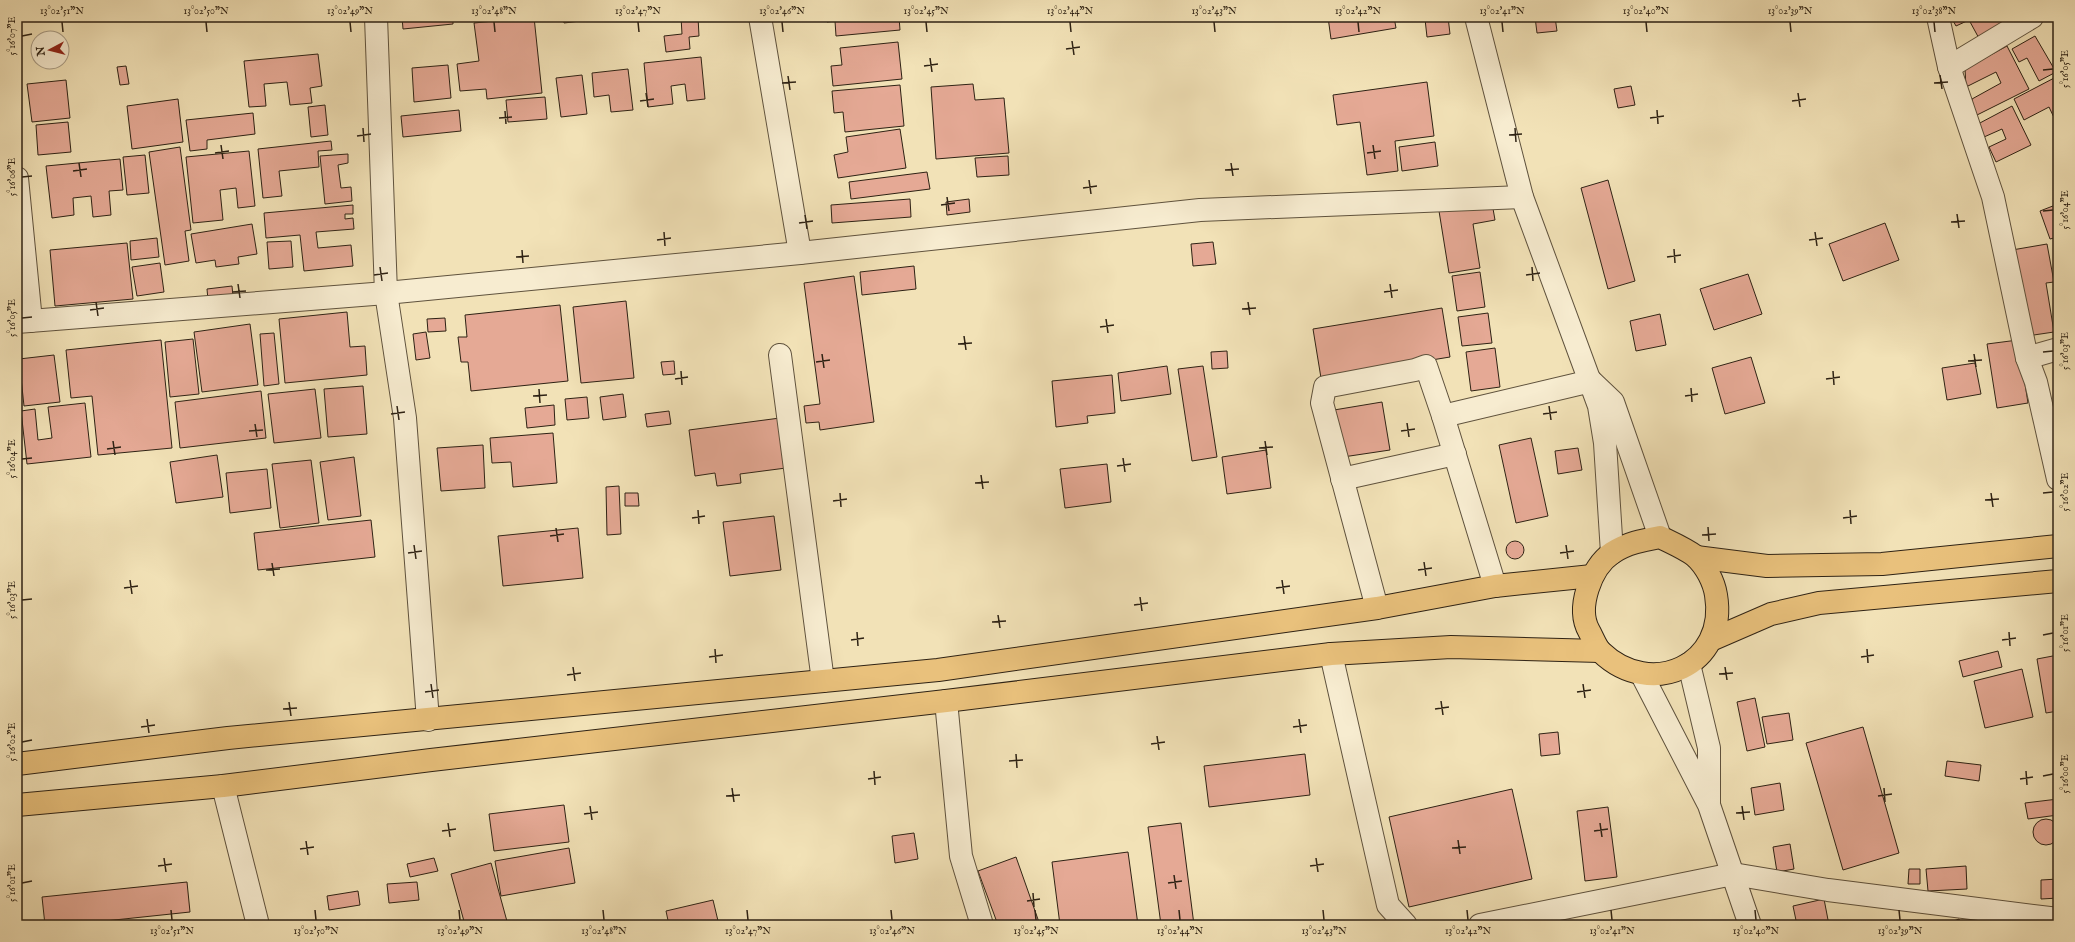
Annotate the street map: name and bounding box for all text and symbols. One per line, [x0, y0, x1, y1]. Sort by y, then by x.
text: 13°02'51"N [40, 5, 84, 18]
text: 13°02'50"N [183, 5, 229, 18]
text: 13°02'49"N [327, 5, 373, 18]
text: 13°02'48"N [471, 5, 517, 18]
text: 13°02'47"N [615, 5, 661, 18]
text: 13°02'46"N [759, 5, 805, 18]
text: 13°02'45"N [903, 5, 949, 18]
text: 13°02'44"N [1047, 5, 1094, 18]
text: 13°02'43"N [1191, 5, 1237, 18]
text: 13°02'42"N [1335, 5, 1381, 18]
text: 13°02'41"N [1479, 5, 1525, 18]
text: 13°02'40"N [1623, 5, 1670, 18]
text: 13°02'39"N [1768, 5, 1813, 18]
text: 13°02'38"N [1912, 5, 1956, 18]
text: 5°16'07"E [6, 16, 19, 55]
north arrow [30, 30, 70, 70]
text: N [33, 45, 49, 58]
text: 5°16'05"E [2059, 50, 2072, 88]
text: 5°16'06"E [6, 158, 19, 196]
text: 5°16'04"E [2059, 190, 2072, 230]
text: 5°16'05"E [6, 299, 19, 337]
text: 5°16'03"E [2059, 332, 2072, 370]
text: 5°16'04"E [6, 439, 19, 479]
text: 5°16'02"E [2059, 472, 2072, 512]
text: 5°16'03"E [6, 581, 19, 619]
text: 5°16'01"E [2059, 614, 2072, 652]
text: 5°16'02"E [6, 722, 19, 762]
text: 5°16'00"E [2059, 754, 2072, 794]
text: 5°16'01"E [6, 864, 19, 902]
text: 13°02'51"N [150, 925, 194, 938]
text: 13°02'50"N [293, 925, 339, 938]
text: 13°02'49"N [437, 925, 483, 938]
text: 13°02'48"N [581, 925, 627, 938]
text: 13°02'47"N [725, 925, 771, 938]
text: 13°02'46"N [869, 925, 915, 938]
text: 13°02'45"N [1013, 925, 1059, 938]
text: 13°02'44"N [1157, 925, 1204, 938]
text: 13°02'43"N [1301, 925, 1347, 938]
text: 13°02'42"N [1445, 925, 1491, 938]
text: 13°02'41"N [1589, 925, 1635, 938]
text: 13°02'40"N [1733, 925, 1780, 938]
text: 13°02'39"N [1878, 925, 1923, 938]

